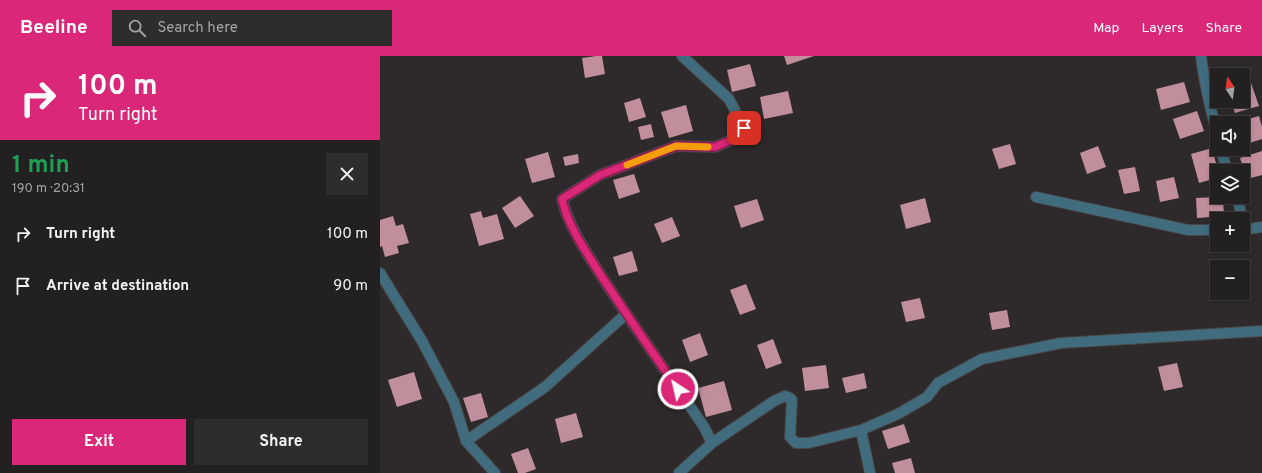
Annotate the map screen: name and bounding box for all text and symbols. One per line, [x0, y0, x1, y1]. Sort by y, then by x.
search box [112, 10, 392, 46]
text: Beeline [20, 16, 88, 40]
icon: search [126, 17, 148, 39]
text: Search here [158, 19, 238, 38]
text: Map [1093, 20, 1119, 37]
text: Layers [1141, 20, 1183, 37]
text: Share [1205, 20, 1242, 37]
north arrow [1210, 68, 1250, 108]
map controls [1210, 68, 1250, 300]
text: 100 m [78, 69, 158, 105]
icon: right [12, 72, 64, 124]
text: Turn right [78, 104, 158, 127]
pin [727, 111, 761, 145]
button: sound [1210, 116, 1250, 156]
icon: arrive [733, 117, 755, 139]
text: 1 min [12, 151, 70, 181]
button: close [326, 153, 368, 195]
button: layers [1210, 164, 1250, 204]
text: 190 m · 20:31 [12, 181, 85, 197]
button: + [1210, 212, 1250, 252]
icon: right [12, 223, 34, 245]
text: Turn right [46, 225, 115, 244]
text: 100 m [327, 225, 368, 244]
button: − [1210, 260, 1250, 300]
icon: arrive [12, 275, 34, 297]
text: Arrive at destination [46, 277, 189, 296]
text: 90 m [333, 277, 368, 296]
position arrow [657, 368, 699, 410]
button: Exit [12, 419, 186, 465]
button: Share [194, 419, 368, 465]

